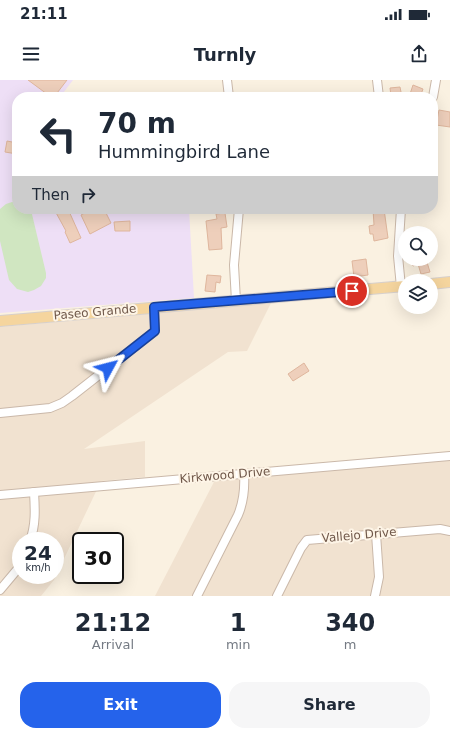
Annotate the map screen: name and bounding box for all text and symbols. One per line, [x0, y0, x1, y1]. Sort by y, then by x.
text: 21:11 [20, 5, 68, 23]
icon: menu [20, 43, 42, 65]
icon: share [408, 43, 430, 65]
text: Turnly [194, 44, 256, 65]
text: 70 m [98, 107, 176, 140]
icon: left [32, 108, 84, 160]
text: Hummingbird Lane [98, 141, 270, 162]
icon: right [77, 184, 99, 206]
text: Then [32, 186, 69, 204]
map controls [398, 226, 438, 314]
button: search [398, 226, 438, 266]
pin [335, 274, 369, 308]
button: layers [398, 274, 438, 314]
icon: arrive [341, 280, 363, 302]
street label: Paseo Grande [53, 301, 137, 323]
position arrow [87, 347, 129, 389]
street label: Kirkwood Drive [179, 464, 271, 486]
street label: Vallejo Drive [321, 525, 397, 545]
speed limit sign: 30 [72, 532, 124, 584]
text: 24 [24, 541, 52, 565]
text: km/h [25, 562, 51, 573]
text: 21:12 [75, 609, 151, 637]
text: 1 [230, 609, 246, 637]
text: 340 [325, 609, 375, 637]
text: Arrival [92, 637, 134, 652]
text: min [226, 637, 250, 652]
text: m [344, 637, 357, 652]
button: Exit [20, 682, 221, 728]
button: Share [229, 682, 430, 728]

